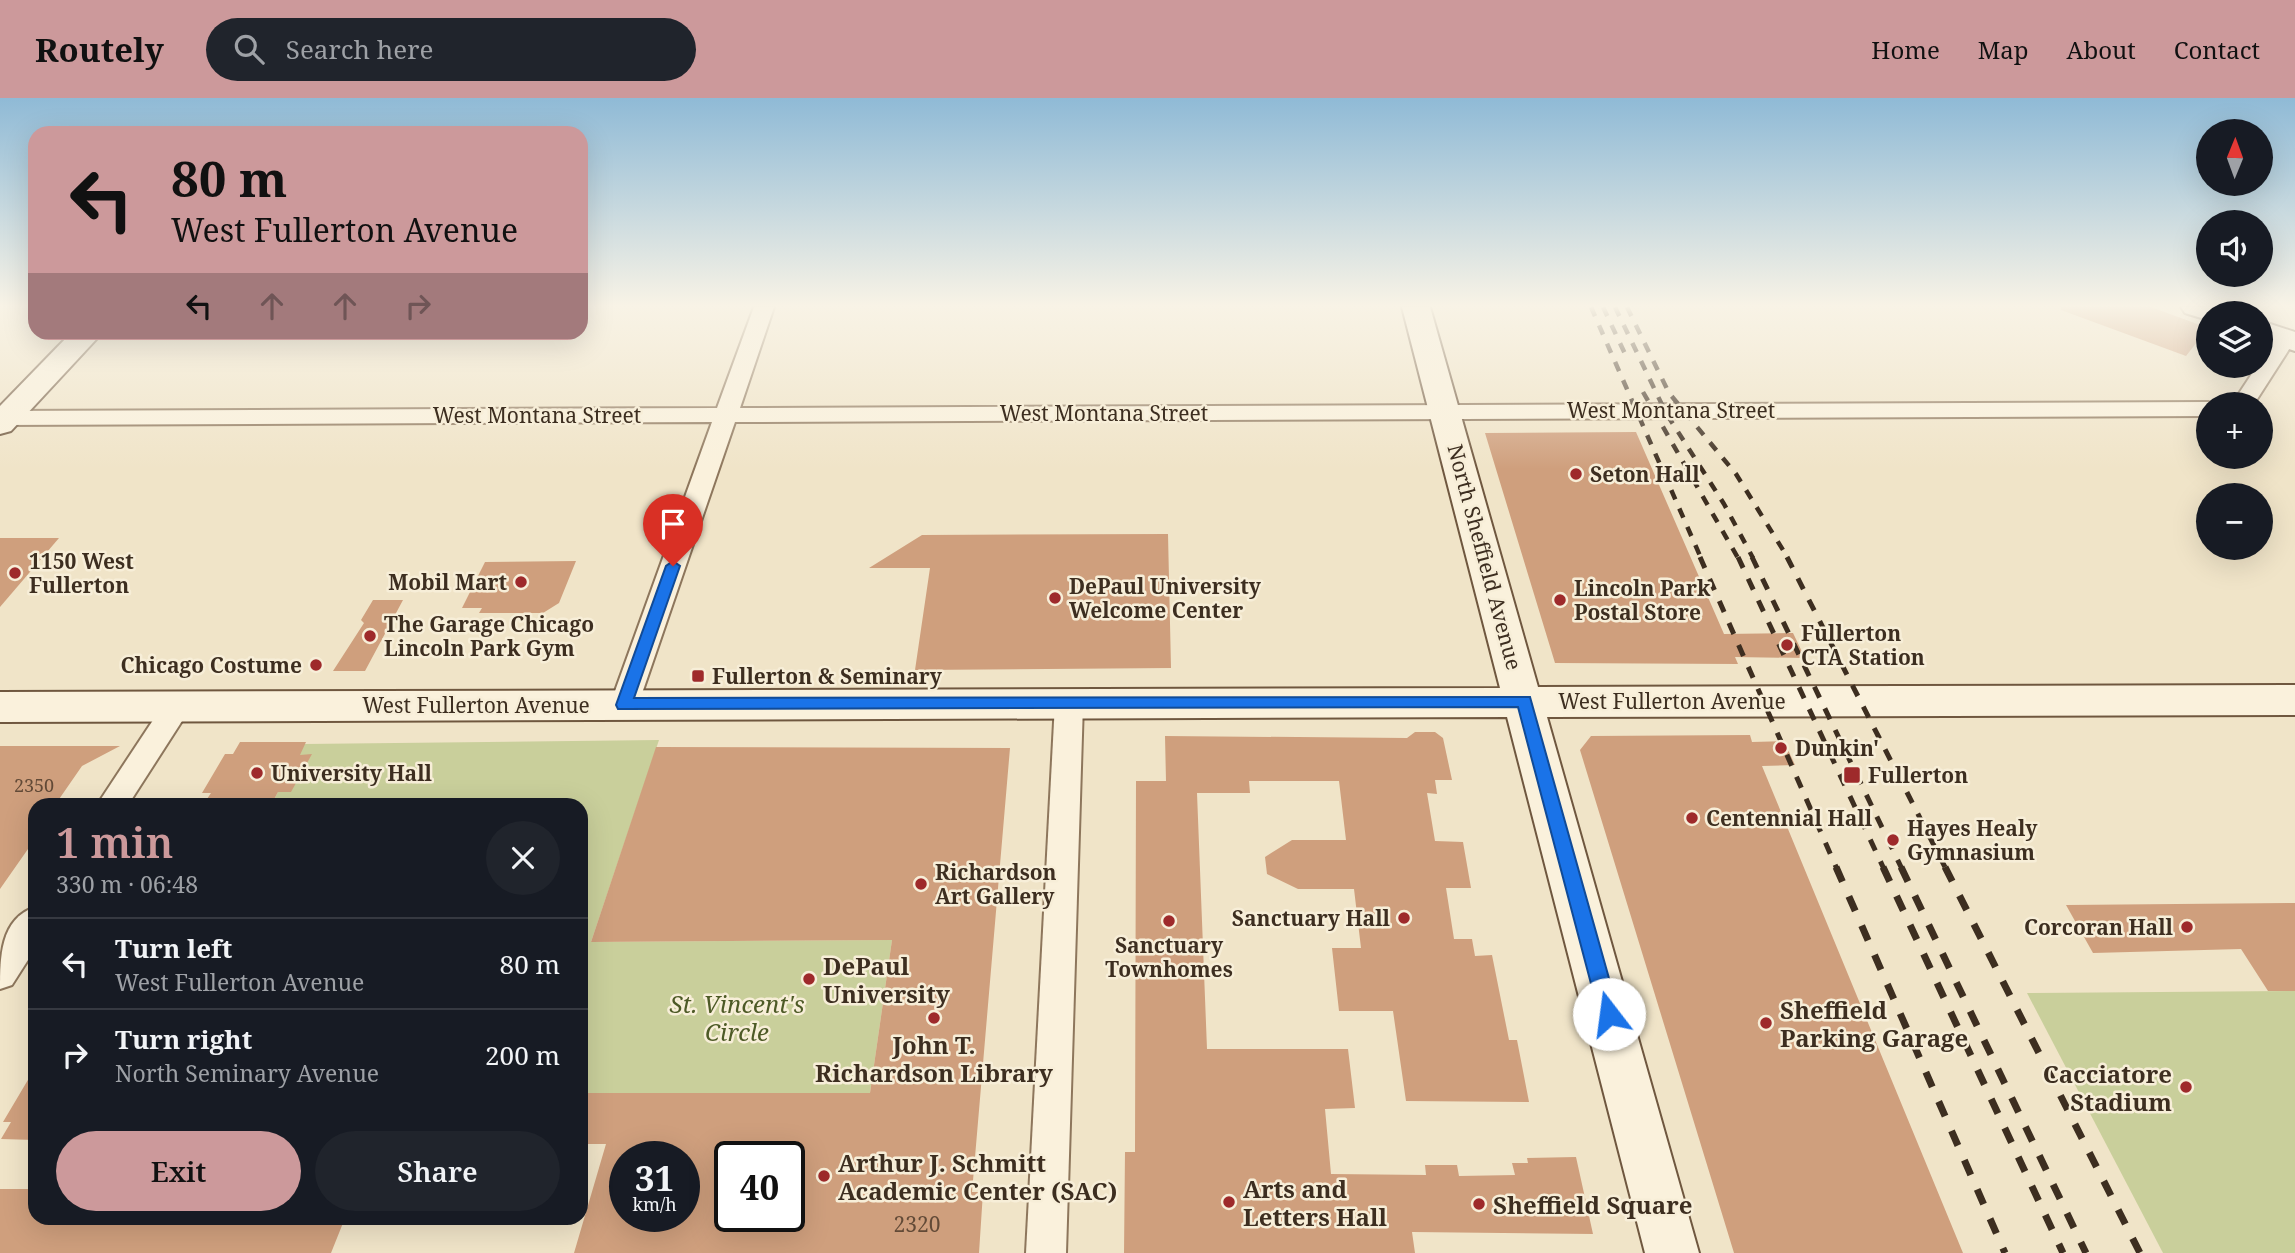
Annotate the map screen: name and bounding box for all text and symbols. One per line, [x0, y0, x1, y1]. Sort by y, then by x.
search box [206, 18, 696, 81]
text: Routely [35, 27, 164, 72]
icon: search [230, 30, 268, 68]
text: Search here [286, 31, 433, 67]
text: Home [1871, 33, 1940, 66]
text: Map [1978, 33, 2029, 66]
text: About [2067, 33, 2136, 66]
text: Contact [2174, 33, 2260, 66]
north arrow [2196, 119, 2273, 196]
map controls [2196, 119, 2273, 560]
text: 80 m [171, 145, 287, 211]
icon: left [56, 154, 147, 245]
text: West Fullerton Avenue [171, 208, 518, 251]
button: sound [2196, 210, 2273, 287]
icon: left [180, 287, 218, 325]
icon: ahead [253, 287, 291, 325]
icon: ahead [326, 287, 364, 325]
icon: right [399, 287, 437, 325]
button: layers [2196, 301, 2273, 378]
button: + [2196, 392, 2273, 469]
street label: West Montana Street [1567, 396, 1775, 424]
street label: West Montana Street [1000, 399, 1208, 427]
street label: West Montana Street [433, 401, 641, 429]
street label: North Sheffield Avenue [1441, 441, 1529, 673]
place label: Seton Hall [1590, 460, 1700, 488]
marker: Seton Hall [1568, 466, 1584, 482]
button: − [2196, 483, 2273, 560]
pin [643, 494, 703, 566]
icon: arrive [654, 505, 692, 543]
place label: 1150 West Fullerton [29, 547, 134, 599]
marker: 1150 West Fullerton [7, 565, 23, 581]
place label: Mobil Mart [388, 568, 507, 596]
place label: DePaul University Welcome Center [1069, 572, 1262, 624]
marker: Mobil Mart [513, 574, 529, 590]
place label: Lincoln Park Postal Store [1574, 574, 1711, 626]
marker: DePaul University Welcome Center [1047, 590, 1063, 606]
marker: Lincoln Park Postal Store [1552, 592, 1568, 608]
place label: The Garage Chicago Lincoln Park Gym [384, 610, 594, 662]
place label: Fullerton CTA Station [1801, 619, 1925, 671]
marker: The Garage Chicago Lincoln Park Gym [362, 628, 378, 644]
marker: Fullerton CTA Station [1779, 637, 1795, 653]
place label: Chicago Costume [120, 651, 302, 679]
marker: Chicago Costume [308, 657, 324, 673]
place label: Fullerton & Seminary [712, 662, 943, 690]
marker: Fullerton & Seminary [690, 668, 706, 684]
street label: West Fullerton Avenue [1558, 687, 1786, 715]
street label: West Fullerton Avenue [362, 691, 590, 719]
place label: Dunkin' [1795, 734, 1879, 762]
marker: Dunkin' [1773, 740, 1789, 756]
place label: University Hall [271, 759, 433, 787]
place label: Fullerton [1868, 761, 1968, 789]
marker: University Hall [249, 765, 265, 781]
marker: Fullerton [1842, 765, 1862, 785]
house number: 2350 [14, 773, 54, 797]
place label: Centennial Hall [1706, 804, 1873, 832]
marker: Centennial Hall [1684, 810, 1700, 826]
text: 1 min [56, 813, 173, 870]
place label: Hayes Healy Gymnasium [1907, 814, 2038, 866]
button: close [486, 821, 560, 895]
marker: Hayes Healy Gymnasium [1885, 832, 1901, 848]
place label: Richardson Art Gallery [935, 858, 1057, 910]
text: 330 m · 06:48 [56, 868, 198, 900]
marker: Richardson Art Gallery [913, 876, 929, 892]
place label: Sanctuary Hall [1232, 904, 1391, 932]
marker: Sanctuary Hall [1396, 910, 1412, 926]
marker: Sanctuary Townhomes [1161, 913, 1177, 929]
place label: Corcoran Hall [2024, 913, 2174, 941]
marker: Corcoran Hall [2179, 919, 2195, 935]
text: Turn left [115, 930, 232, 966]
place label: Sanctuary Townhomes [1105, 931, 1233, 983]
icon: left [56, 945, 94, 983]
text: 80 m [500, 946, 560, 982]
place label: DePaul University [823, 949, 950, 1010]
text: West Fullerton Avenue [115, 966, 364, 998]
marker: DePaul University [801, 971, 817, 987]
position arrow [1572, 977, 1646, 1051]
park label: St. Vincent's Circle [669, 987, 805, 1048]
place label: Sheffield Parking Garage [1780, 993, 1968, 1054]
marker: John T. Richardson Library [926, 1010, 942, 1026]
marker: Sheffield Parking Garage [1758, 1015, 1774, 1031]
text: Turn right [115, 1021, 252, 1057]
place label: John T. Richardson Library [815, 1028, 1053, 1089]
icon: right [56, 1036, 94, 1074]
text: 200 m [485, 1037, 560, 1073]
text: North Seminary Avenue [115, 1057, 379, 1089]
place label: Cacciatore Stadium [2043, 1057, 2172, 1118]
marker: Cacciatore Stadium [2178, 1079, 2194, 1095]
button: Exit [56, 1131, 301, 1211]
button: Share [315, 1131, 560, 1211]
speed limit sign: 40 [714, 1141, 805, 1232]
place label: Arthur J. Schmitt Academic Center (SAC) [838, 1146, 1117, 1207]
text: 31 [635, 1154, 674, 1201]
marker: Arthur J. Schmitt Academic Center (SAC) [816, 1168, 832, 1184]
place label: Arts and Letters Hall [1243, 1172, 1387, 1233]
place label: Sheffield Square [1493, 1188, 1693, 1221]
text: km/h [632, 1192, 677, 1216]
marker: Arts and Letters Hall [1221, 1194, 1237, 1210]
marker: Sheffield Square [1471, 1196, 1487, 1212]
house number: 2320 [894, 1210, 940, 1238]

